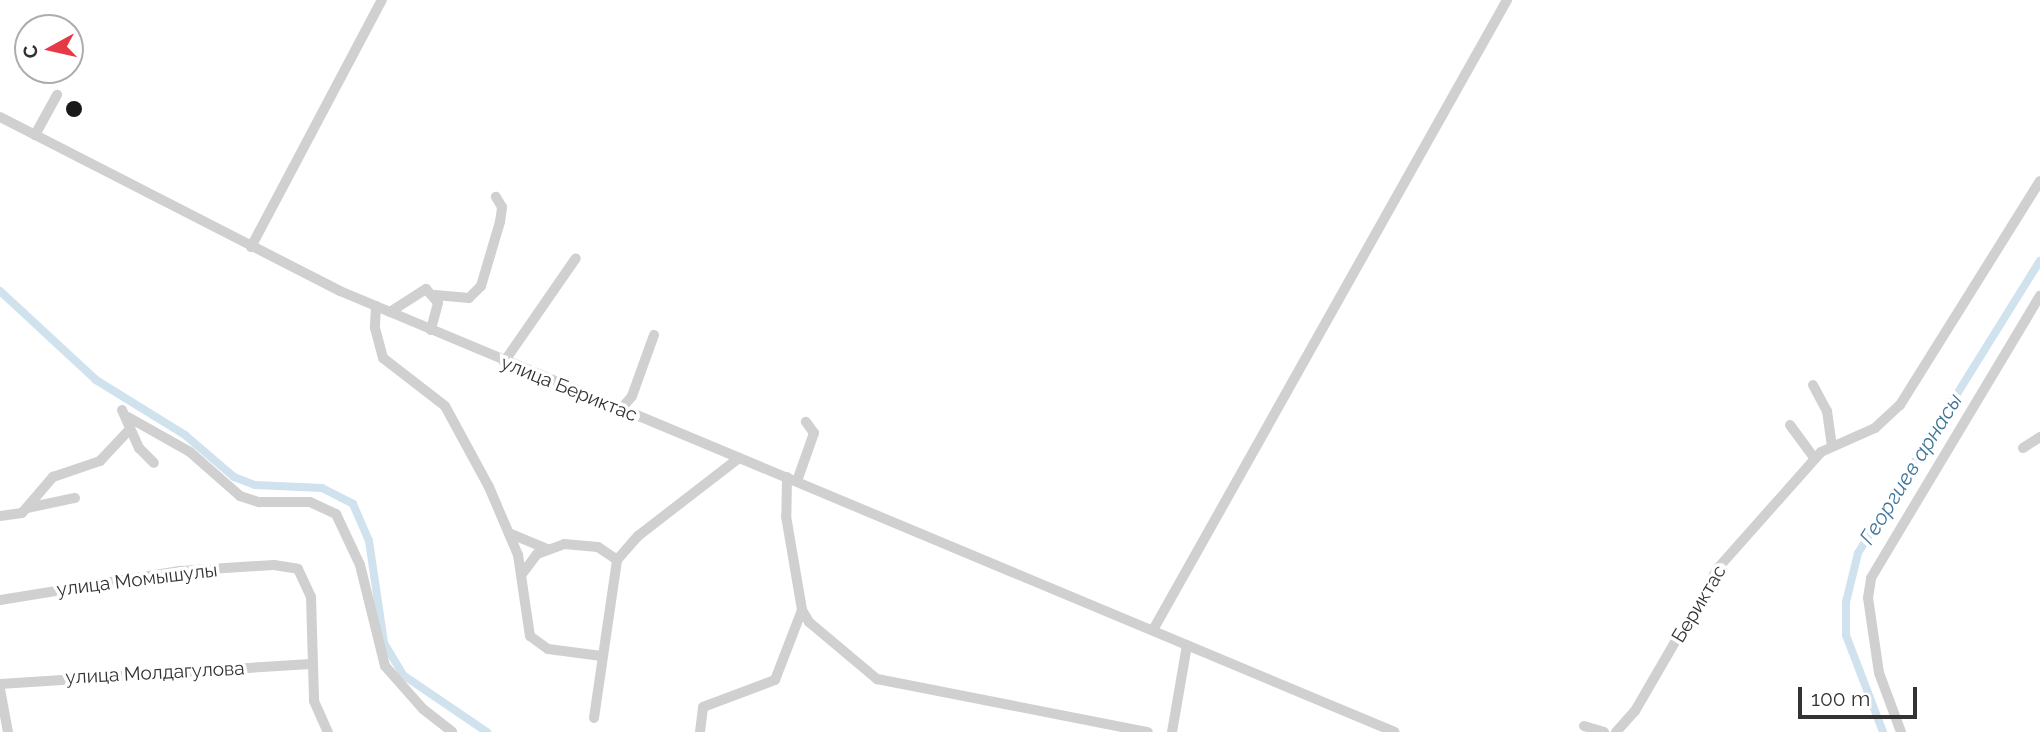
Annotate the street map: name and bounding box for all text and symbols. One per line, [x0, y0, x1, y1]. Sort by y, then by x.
north arrow [14, 14, 84, 84]
text: С [18, 44, 42, 60]
street label: улица Бериктас [498, 351, 640, 427]
water label: Георгиев арнасы [1855, 389, 1967, 549]
street label: улица Момышулы [55, 559, 219, 601]
street label: Бериктас [1667, 561, 1731, 647]
street label: улица Молдагулова [65, 657, 245, 689]
scale bar [1802, 672, 1921, 716]
text: 100 m [1811, 686, 1870, 711]

